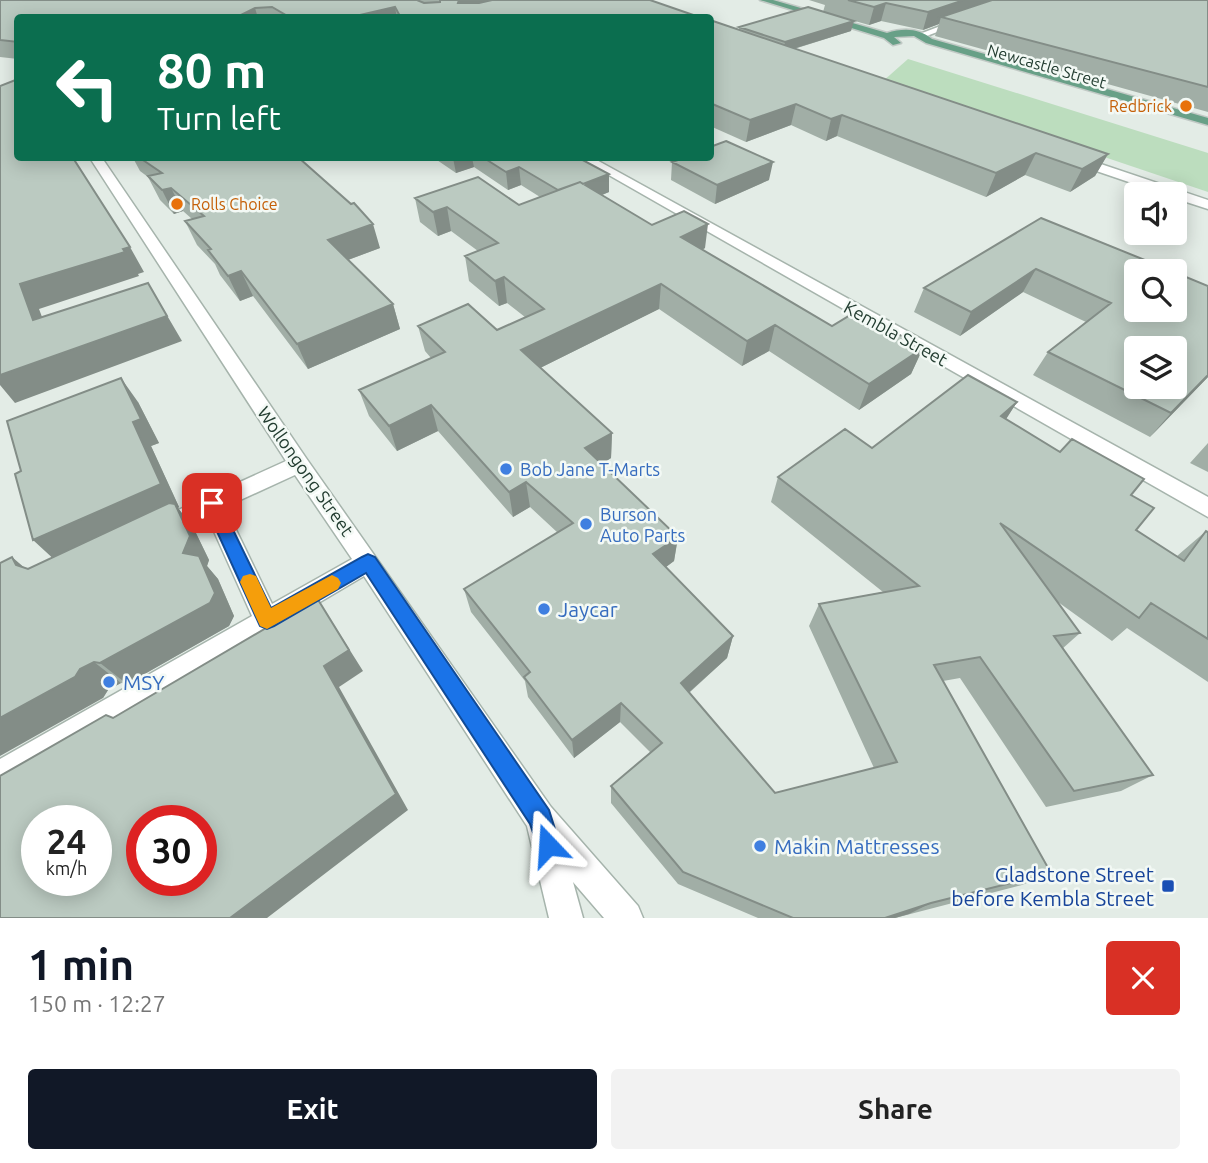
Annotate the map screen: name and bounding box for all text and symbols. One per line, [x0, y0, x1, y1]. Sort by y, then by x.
street label: Newcastle Street [985, 40, 1109, 92]
icon: left [42, 42, 133, 133]
text: 80 m [157, 42, 266, 97]
place label: Redbrick [1109, 97, 1172, 115]
marker: Redbrick [1178, 98, 1194, 114]
text: Turn left [157, 100, 281, 136]
map controls [1124, 182, 1187, 399]
button: sound [1124, 182, 1187, 245]
place label: Rolls Choice [191, 195, 278, 213]
marker: Rolls Choice [169, 196, 185, 212]
button: search [1124, 259, 1187, 322]
street label: Kembla Street [841, 296, 951, 370]
button: layers [1124, 336, 1187, 399]
street label: Wollongong Street [254, 403, 358, 539]
place label: Bob Jane T-Marts [520, 459, 660, 479]
marker: Bob Jane T-Marts [498, 461, 514, 477]
pin [182, 473, 242, 533]
icon: arrive [193, 484, 231, 522]
place label: Burson Auto Parts [600, 504, 685, 545]
marker: Burson Auto Parts [578, 516, 594, 532]
place label: Jaycar [558, 597, 618, 621]
marker: Jaycar [536, 601, 552, 617]
place label: MSY [123, 670, 164, 694]
marker: MSY [101, 674, 117, 690]
speed limit sign: 30 [126, 805, 217, 896]
position arrow [511, 808, 585, 882]
text: 24 [47, 821, 86, 861]
place label: Makin Mattresses [774, 834, 940, 858]
marker: Makin Mattresses [752, 838, 768, 854]
text: km/h [46, 858, 87, 878]
place label: Gladstone Street before Kembla Street [951, 862, 1154, 910]
marker: Gladstone Street before Kembla Street [1160, 878, 1176, 894]
text: 1 min [28, 941, 134, 988]
button: close [1106, 941, 1180, 1015]
text: 150 m · 12:27 [28, 991, 166, 1016]
button: Exit [28, 1069, 597, 1149]
button: Share [611, 1069, 1180, 1149]

